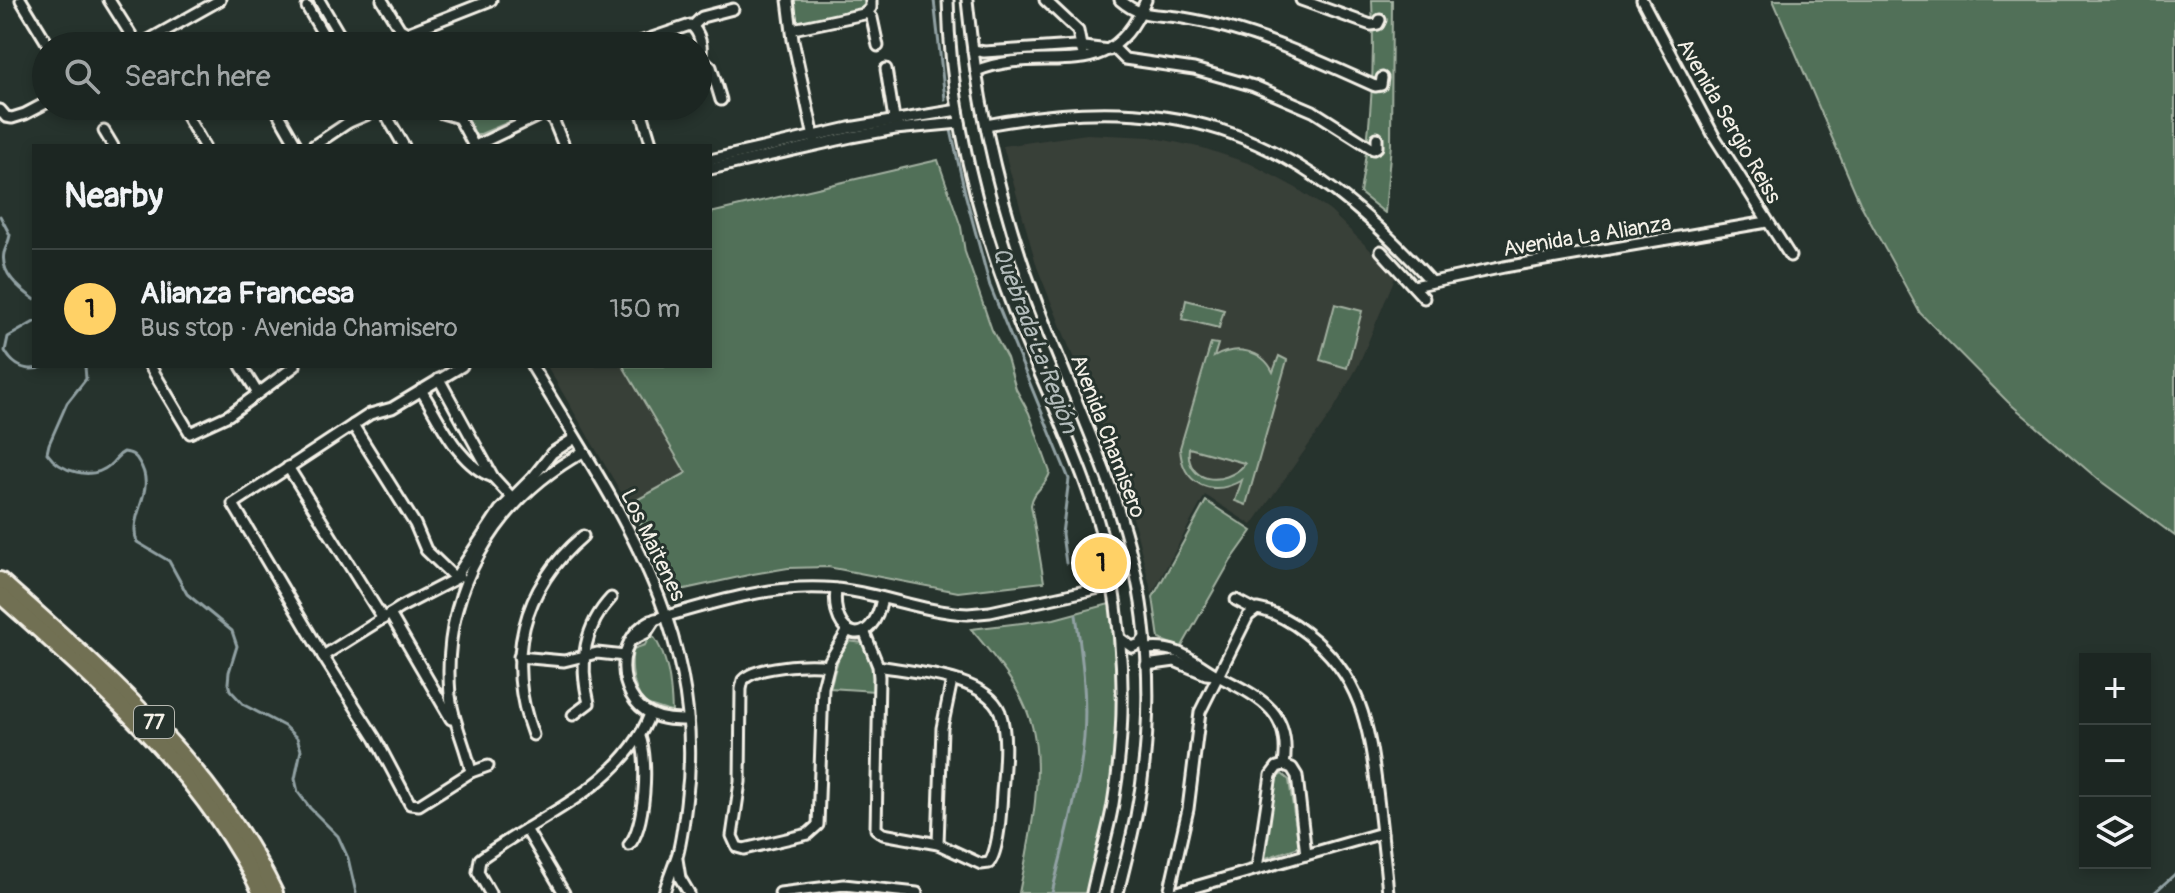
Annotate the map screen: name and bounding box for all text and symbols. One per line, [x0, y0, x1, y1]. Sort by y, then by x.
search box [32, 32, 712, 120]
street label: Avenida Sergio Reiss [1670, 34, 1788, 209]
icon: search [60, 54, 104, 98]
text: Search here [124, 58, 271, 95]
text: Nearby [64, 175, 163, 218]
street label: Avenida La Alianza [1501, 209, 1673, 263]
water label: Quebrada La Región [986, 243, 1084, 438]
text: Alianza Francesa [140, 275, 354, 312]
text: 1 [85, 293, 95, 325]
text: 150 m [609, 293, 680, 325]
text: Bus stop · Avenida Chamisero [140, 312, 458, 344]
street label: Avenida Chamisero [1064, 350, 1152, 522]
street label: Los Maitenes [614, 484, 692, 606]
your location [1266, 518, 1306, 558]
pin: 1 [1075, 533, 1127, 593]
map controls [2079, 653, 2151, 869]
button: + [2079, 653, 2151, 725]
road number: 77 [134, 706, 174, 738]
button: − [2079, 725, 2151, 797]
button: layers [2079, 797, 2151, 869]

